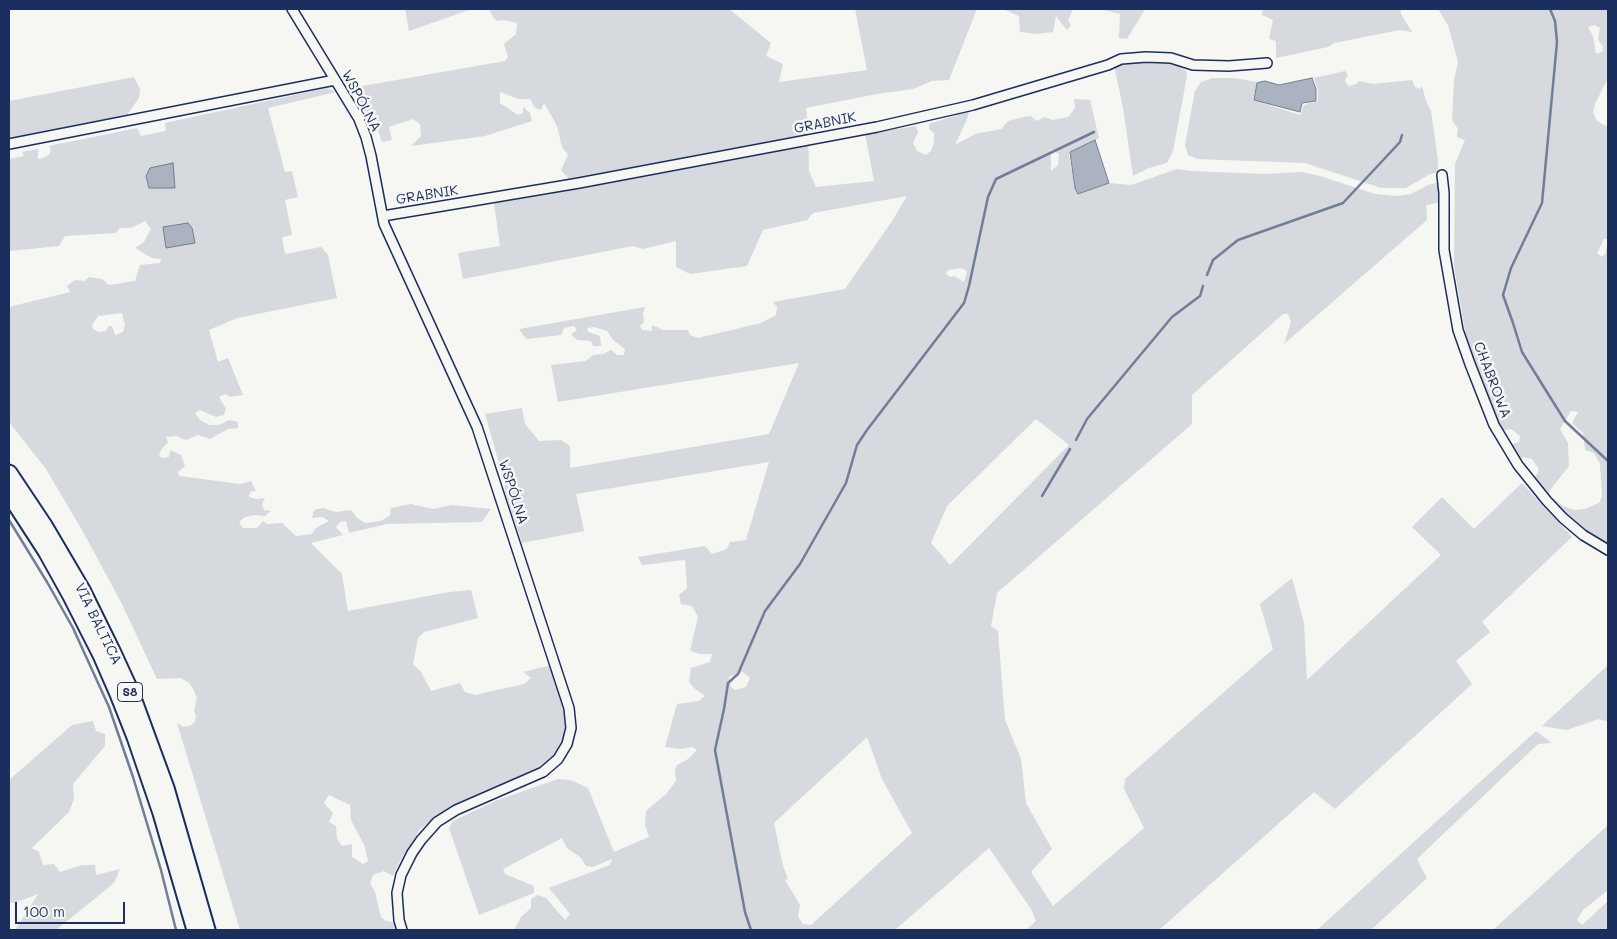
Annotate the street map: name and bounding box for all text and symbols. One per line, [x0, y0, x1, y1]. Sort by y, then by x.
street label: WSPÓLNA [338, 67, 384, 135]
street label: GRABNIK [793, 109, 857, 137]
street label: GRABNIK [395, 182, 459, 208]
street label: CHABROWA [1470, 339, 1514, 421]
street label: WSPÓLNA [495, 457, 531, 527]
street label: VIA BALTICA [71, 580, 125, 668]
road number: S8 [118, 682, 142, 702]
scale bar [18, 892, 128, 924]
text: 100 m [23, 901, 65, 921]

